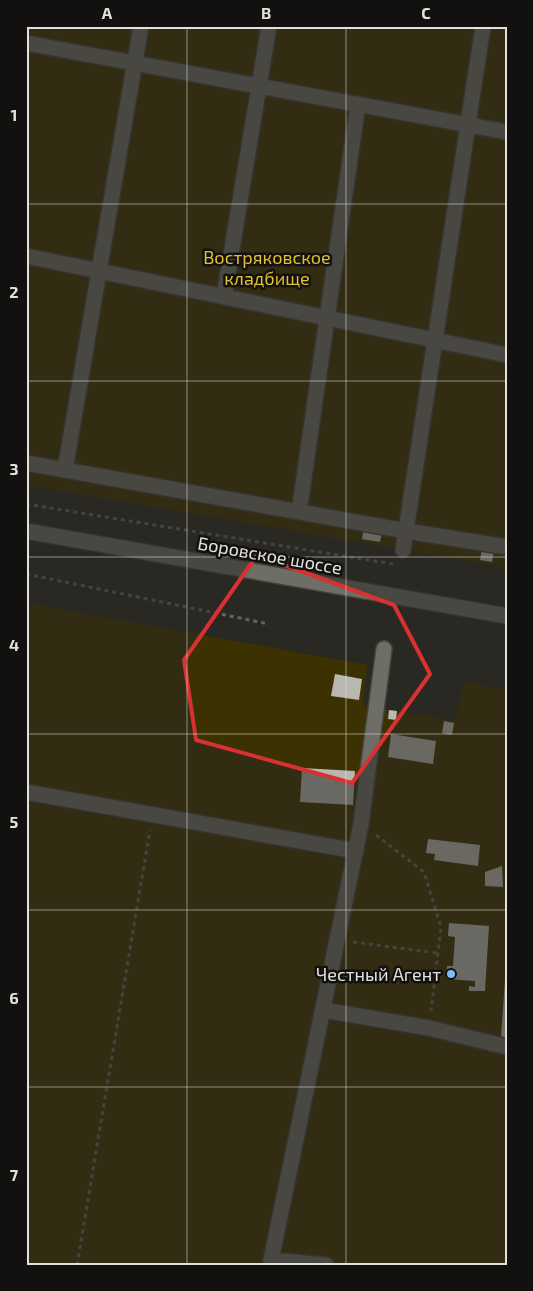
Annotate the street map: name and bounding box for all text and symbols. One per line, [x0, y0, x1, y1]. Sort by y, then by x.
text: A [102, 3, 113, 22]
text: B [261, 3, 271, 22]
text: C [421, 3, 431, 22]
text: 1 [11, 105, 17, 124]
park label: Востряковское кладбище [203, 246, 331, 289]
text: 2 [9, 282, 19, 301]
text: 3 [9, 459, 19, 478]
street label: Боровское шоссе [196, 531, 344, 579]
text: 4 [9, 635, 19, 654]
text: 5 [10, 812, 19, 831]
place label: Честный Агент [316, 963, 441, 985]
marker: Честный Агент [445, 968, 457, 980]
text: 6 [9, 988, 19, 1007]
text: 7 [10, 1165, 19, 1184]

